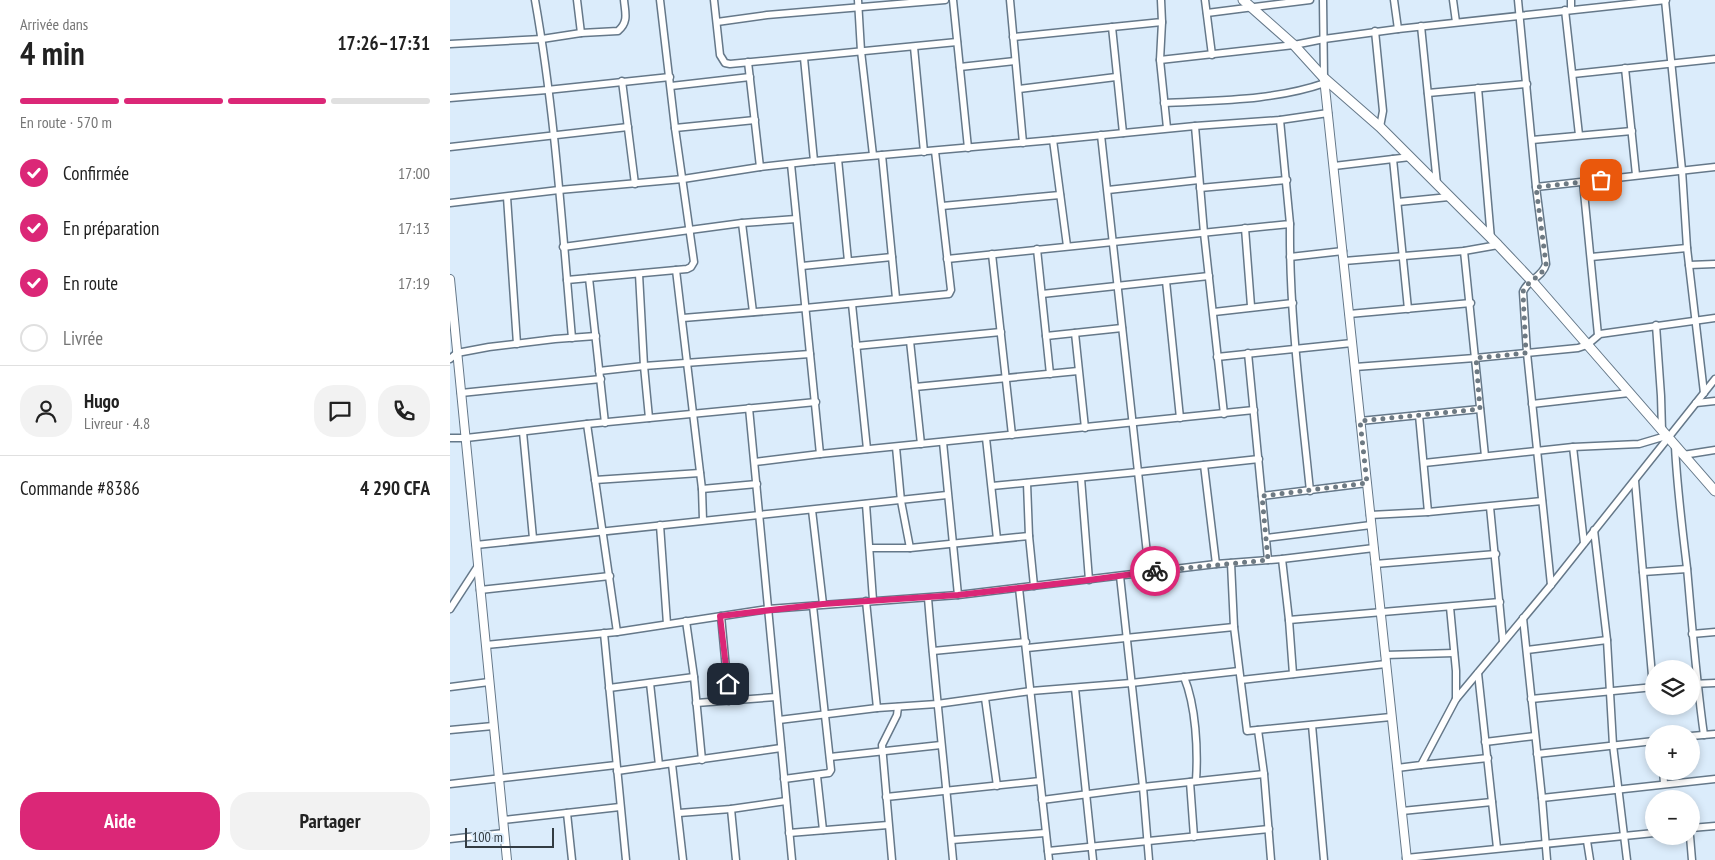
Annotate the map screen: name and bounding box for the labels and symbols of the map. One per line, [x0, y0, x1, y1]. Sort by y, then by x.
pin [1580, 159, 1622, 201]
courier [1130, 546, 1180, 596]
pin [707, 663, 749, 705]
scale bar [465, 825, 554, 848]

